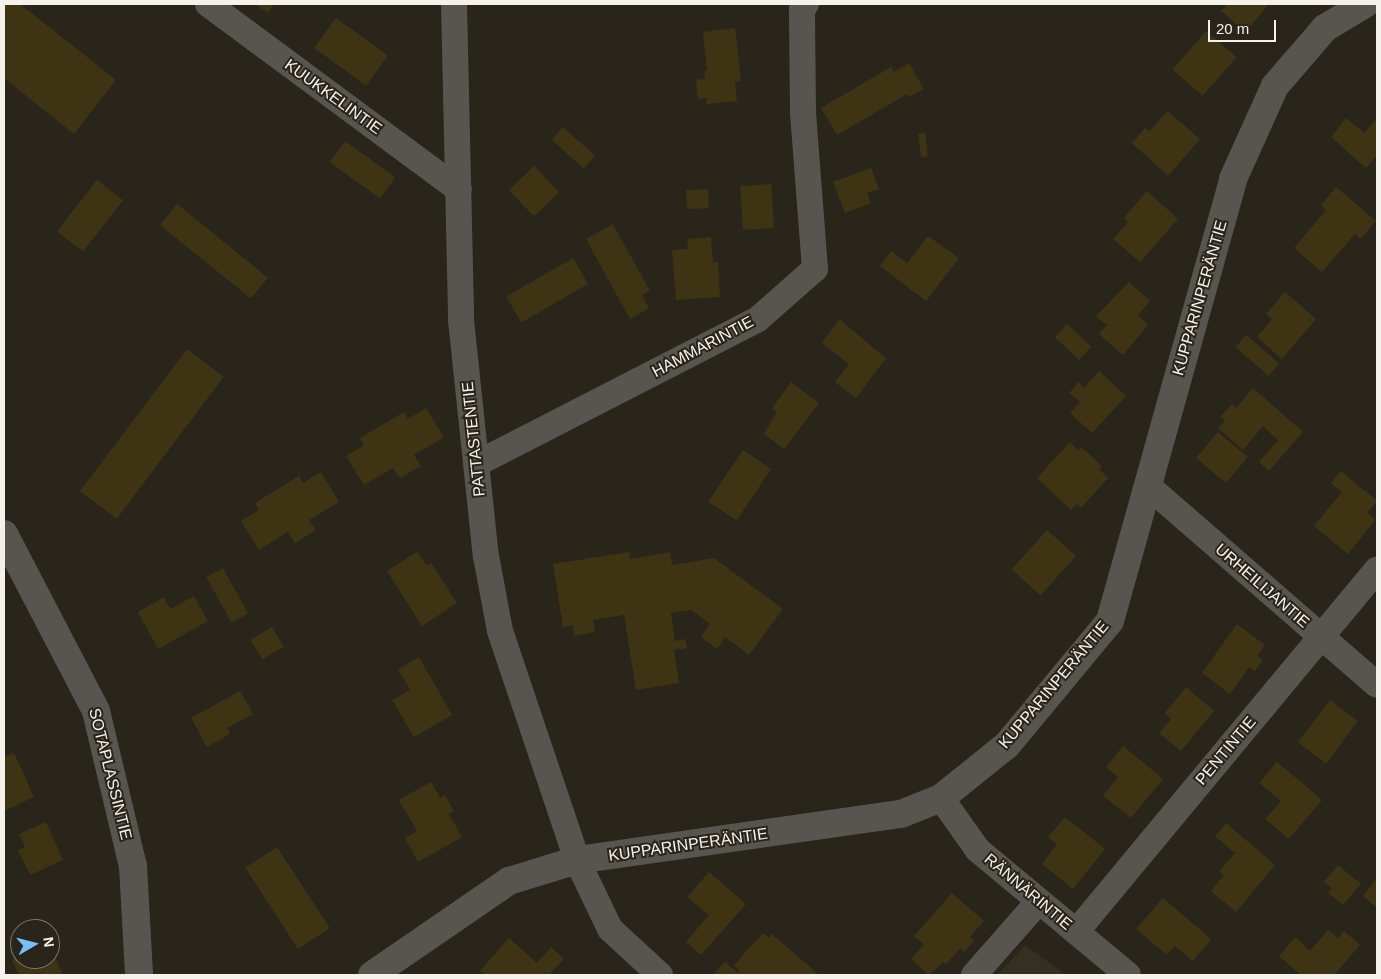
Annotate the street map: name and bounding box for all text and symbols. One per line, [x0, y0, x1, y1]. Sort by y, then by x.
scale bar [1211, 10, 1278, 42]
text: 20 m [1216, 20, 1249, 37]
street label: KUUKKELINTIE [281, 55, 385, 139]
street label: KUPPARINPERÄNTIE [1169, 218, 1231, 378]
street label: HAMMARINTIE [649, 312, 757, 382]
street label: PATTASTENTIE [458, 381, 490, 497]
street label: URHEILIJANTIE [1211, 540, 1313, 632]
street label: KUPPARINPERÄNTIE [995, 617, 1113, 753]
street label: SOTAPLASSINTIE [84, 706, 136, 842]
street label: PENTINTIE [1192, 713, 1260, 789]
street label: KUPPARINPERÄNTIE [607, 824, 769, 866]
street label: RÄNNÄRINTIE [980, 850, 1076, 934]
north arrow [10, 919, 60, 969]
text: N [40, 936, 57, 948]

